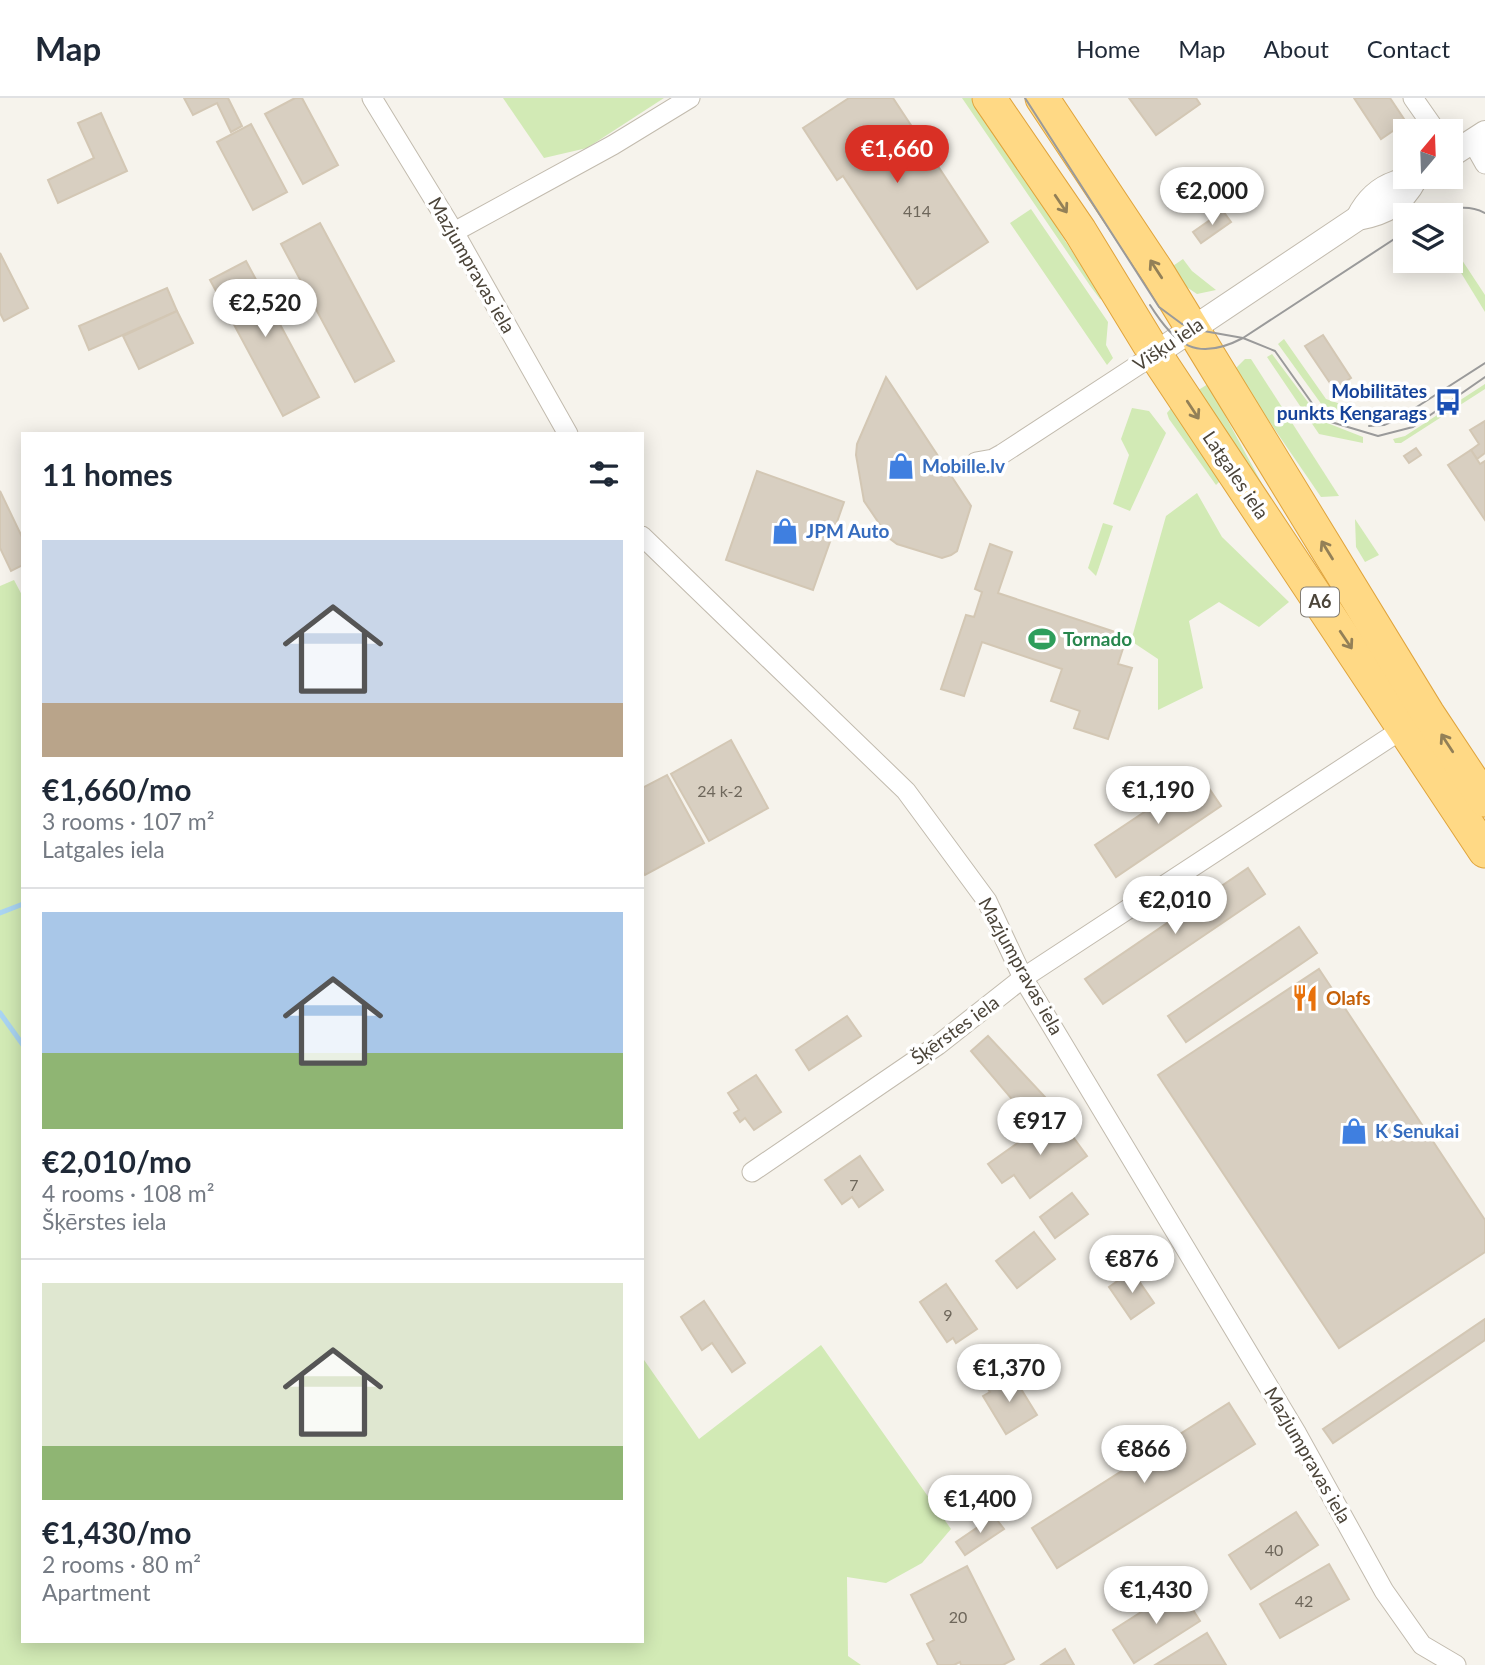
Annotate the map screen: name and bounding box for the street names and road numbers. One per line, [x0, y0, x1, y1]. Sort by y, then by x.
street label: Mazjumpravas iela [424, 193, 521, 337]
street label: Višķu iela [1128, 312, 1207, 375]
street label: Latgales iela [1199, 426, 1274, 523]
road number: A6 [1301, 588, 1339, 616]
street label: Mazjumpravas iela [974, 893, 1069, 1038]
street label: Šķērstes iela [906, 990, 1003, 1069]
street label: Mazjumpravas iela [1260, 1383, 1357, 1527]

